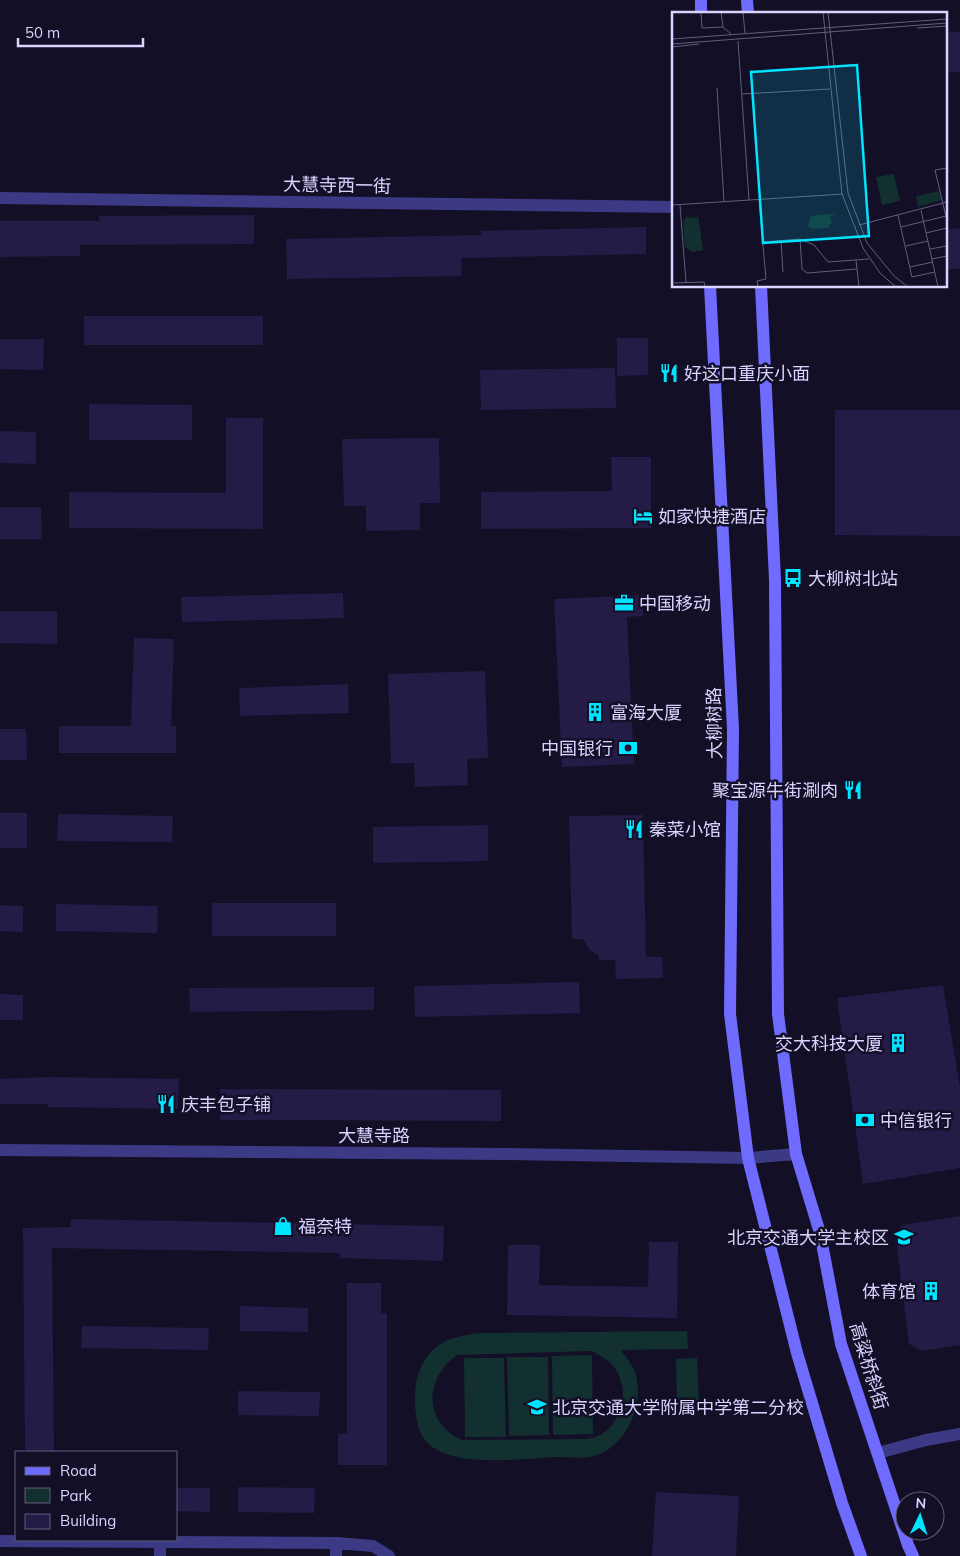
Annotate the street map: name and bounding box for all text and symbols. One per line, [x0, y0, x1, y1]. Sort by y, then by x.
inset map [672, 12, 948, 288]
scale bar [18, 15, 142, 47]
text: 50 m [25, 23, 60, 42]
street label: 大慧寺西一街 [283, 173, 391, 197]
restaurant icon: 好这口重庆小面 [658, 362, 680, 384]
place label: 好这口重庆小面 [684, 362, 810, 385]
hotel icon: 如家快捷酒店 [632, 505, 654, 527]
place label: 如家快捷酒店 [658, 505, 766, 528]
bus stop icon: 大柳树北站 [782, 567, 804, 589]
place label: 大柳树北站 [808, 567, 898, 590]
office icon: 中国移动 [613, 592, 635, 614]
place label: 中国移动 [639, 592, 711, 615]
street label: 大柳树路 [702, 687, 726, 759]
building icon: 富海大厦 [584, 701, 606, 723]
place label: 富海大厦 [610, 701, 682, 724]
place label: 中国银行 [541, 737, 613, 760]
bank icon: 中国银行 [617, 737, 639, 759]
place label: 聚宝源牛街涮肉 [712, 779, 838, 802]
restaurant icon: 聚宝源牛街涮肉 [842, 779, 864, 801]
restaurant icon: 秦菜小馆 [623, 818, 645, 840]
place label: 秦菜小馆 [649, 818, 721, 841]
place label: 交大科技大厦 [775, 1032, 883, 1055]
building icon: 交大科技大厦 [887, 1032, 909, 1054]
restaurant icon: 庆丰包子铺 [155, 1093, 177, 1115]
place label: 庆丰包子铺 [181, 1093, 271, 1116]
bank icon: 中信银行 [854, 1109, 876, 1131]
place label: 中信银行 [880, 1109, 952, 1132]
street label: 大慧寺路 [338, 1124, 410, 1147]
shop icon: 福奈特 [272, 1215, 294, 1237]
place label: 福奈特 [298, 1215, 352, 1238]
place label: 北京交通大学主校区 [727, 1226, 889, 1249]
school or university icon: 北京交通大学主校区 [893, 1226, 915, 1248]
place label: 体育馆 [862, 1280, 916, 1303]
building icon: 体育馆 [920, 1280, 942, 1302]
street label: 高粱桥斜街 [845, 1320, 893, 1412]
school or university icon: 北京交通大学附属中学第二分校 [526, 1396, 548, 1418]
place label: 北京交通大学附属中学第二分校 [552, 1396, 804, 1419]
legend [15, 1451, 178, 1541]
text: Road [60, 1461, 97, 1480]
text: Park [60, 1486, 92, 1505]
north arrow [895, 1491, 945, 1541]
text: N [915, 1494, 927, 1512]
text: Building [60, 1511, 116, 1530]

